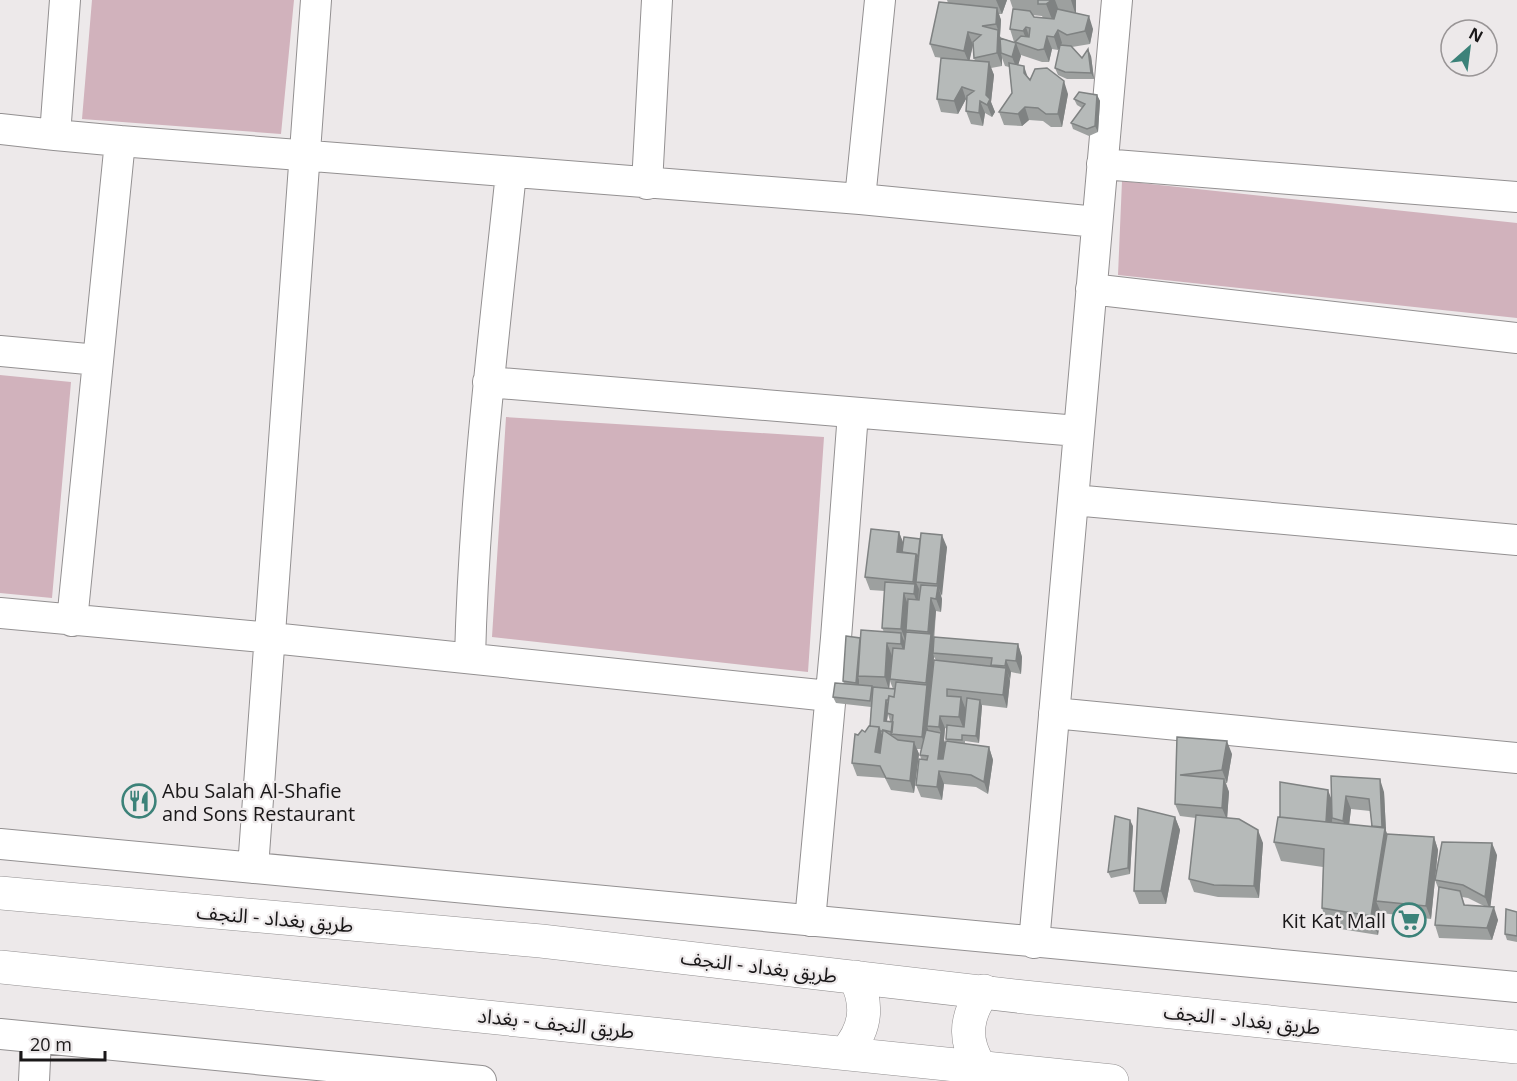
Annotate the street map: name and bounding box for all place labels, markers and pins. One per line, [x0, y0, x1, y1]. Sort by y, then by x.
place label: Abu Salah Al-Shafie and Sons Restaurant [162, 777, 355, 827]
restaurant icon: Abu Salah Al-Shafie and Sons Restaurant [121, 783, 157, 819]
supermarket icon: Kit Kat Mall [1391, 902, 1427, 938]
place label: Kit Kat Mall [1281, 907, 1386, 934]

